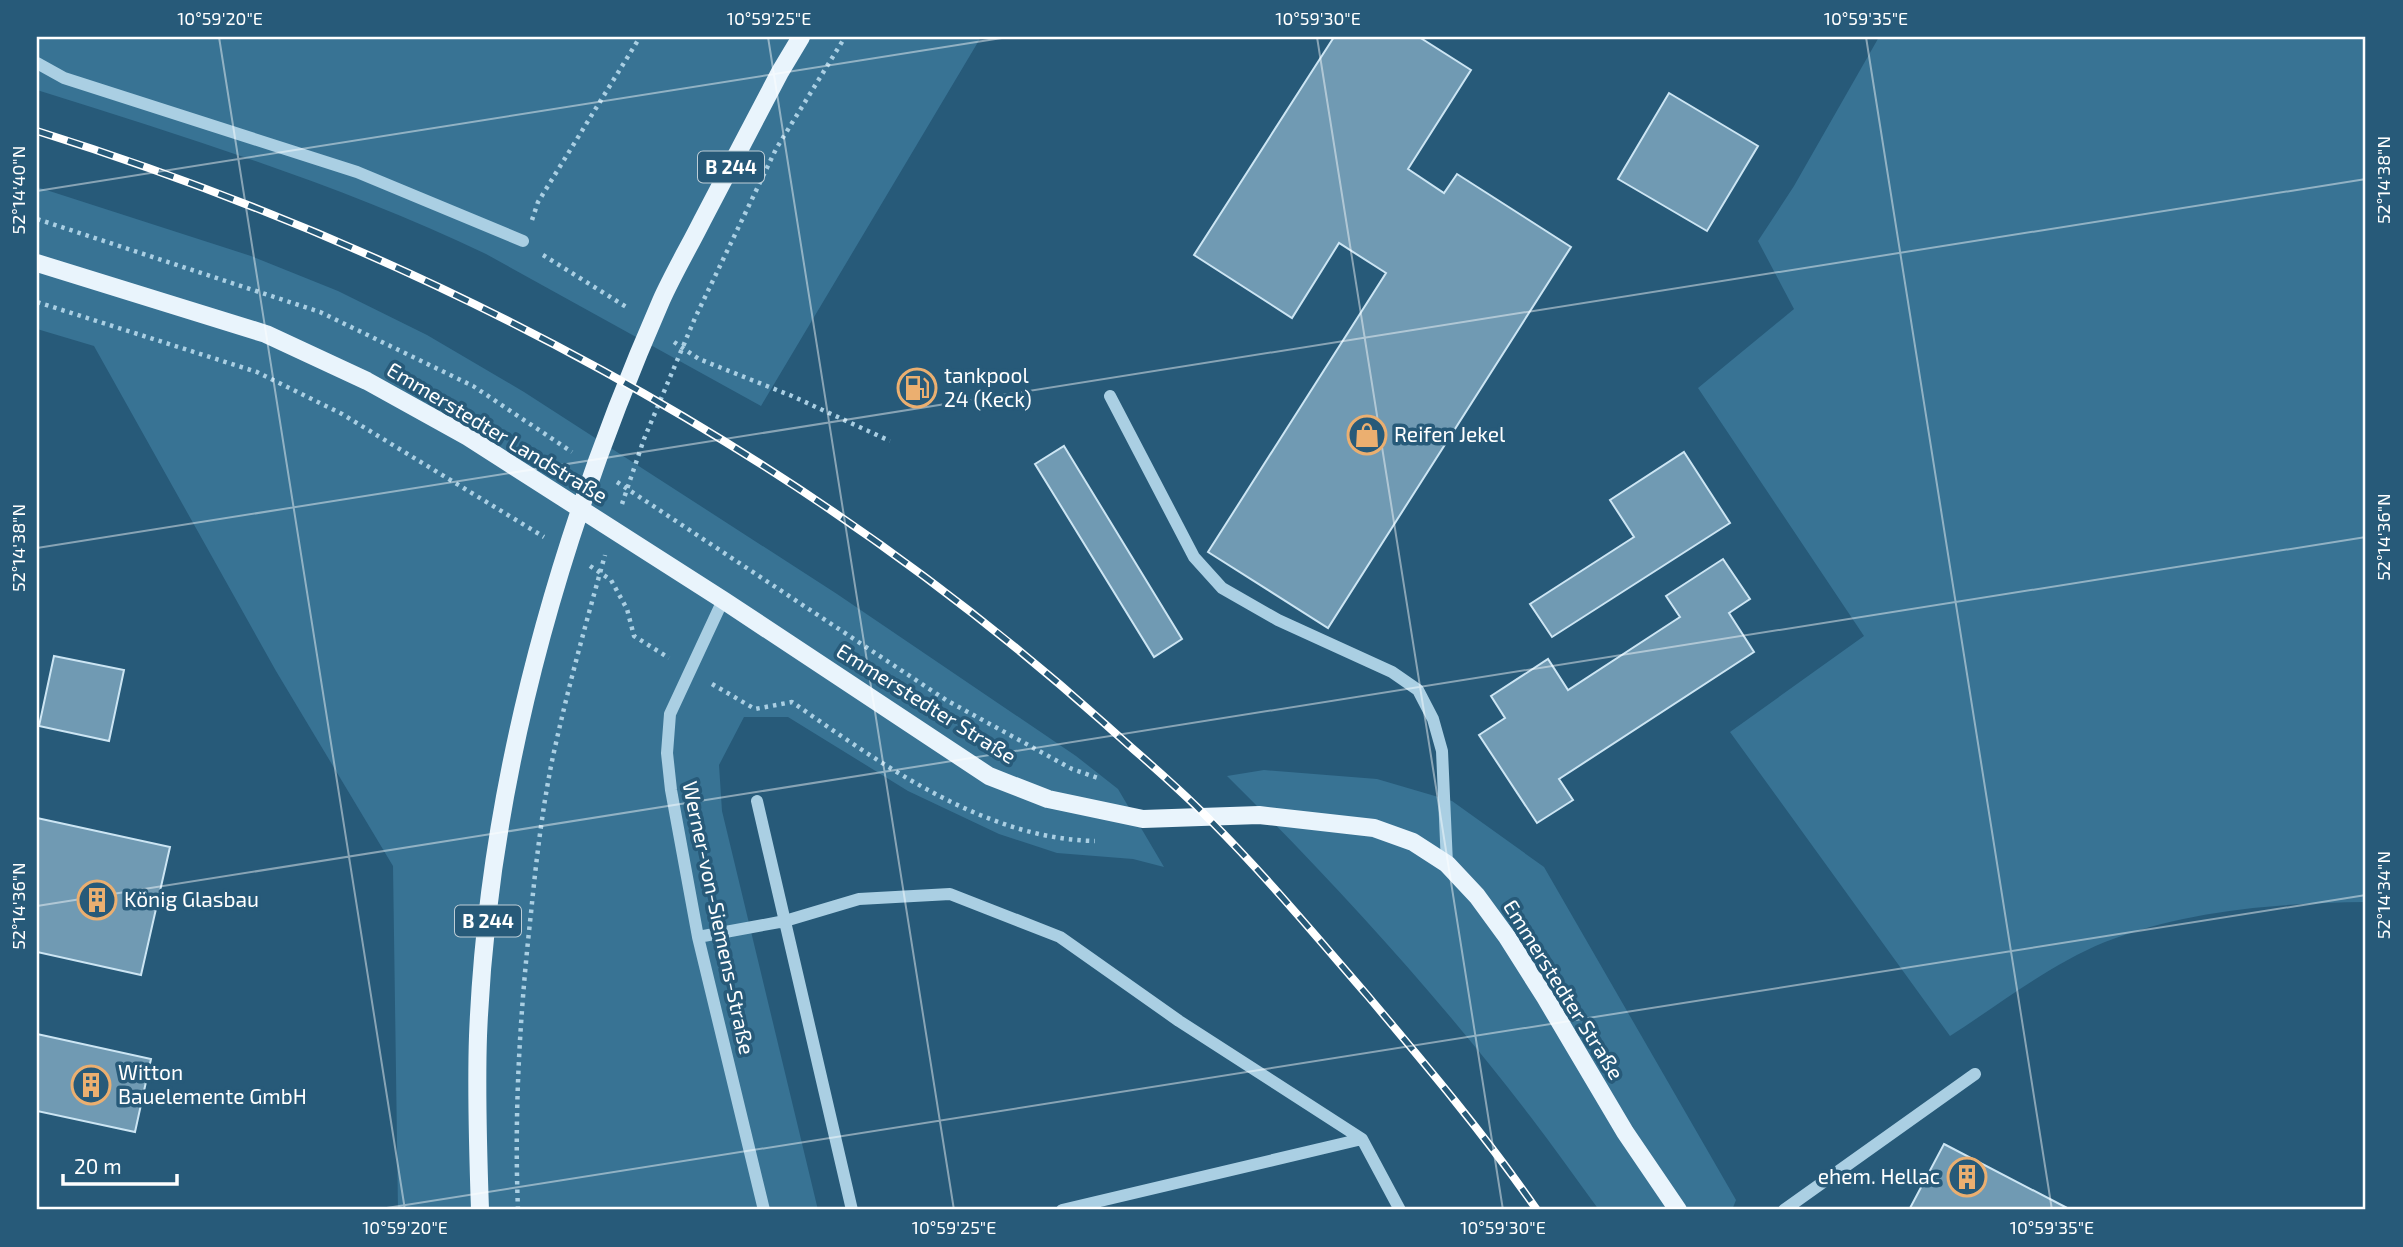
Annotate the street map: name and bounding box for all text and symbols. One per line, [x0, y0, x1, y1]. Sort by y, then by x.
text: 10°59'20"E [177, 7, 263, 29]
text: 10°59'25"E [727, 7, 811, 29]
text: 10°59'30"E [1275, 7, 1361, 29]
text: 10°59'35"E [1824, 7, 1908, 29]
text: 52°14'38"N [2372, 136, 2394, 224]
text: 52°14'40"N [7, 146, 29, 234]
road number: B 244 [698, 152, 764, 182]
street label: Emmerstedter Landstraße [383, 356, 613, 508]
place label: tankpool 24 (Keck) [944, 362, 1032, 411]
fuel station icon: tankpool 24 (Keck) [896, 367, 938, 409]
shop icon: Reifen Jekel [1346, 414, 1388, 456]
place label: Reifen Jekel [1394, 421, 1506, 446]
text: 52°14'36"N [2372, 493, 2394, 581]
text: 52°14'38"N [7, 504, 29, 592]
street label: Emmerstedter Straße [832, 637, 1021, 768]
street label: Werner-von-Siemens-Straße [678, 779, 761, 1057]
text: 52°14'34"N [2372, 851, 2394, 939]
text: 52°14'36"N [7, 862, 29, 950]
building icon: König Glasbau [76, 879, 118, 921]
place label: König Glasbau [124, 886, 259, 911]
street label: Emmerstedter Straße [1499, 895, 1630, 1084]
road number: B 244 [455, 906, 521, 937]
place label: Witton Bauelemente GmbH [118, 1059, 307, 1108]
building icon: Witton Bauelemente GmbH [70, 1064, 112, 1106]
scale bar [63, 1142, 177, 1186]
text: 20 m [74, 1153, 122, 1178]
building icon: ehem. Hellac [1946, 1156, 1988, 1198]
place label: ehem. Hellac [1818, 1163, 1940, 1188]
text: 10°59'20"E [362, 1216, 448, 1238]
text: 10°59'25"E [912, 1216, 996, 1238]
text: 10°59'30"E [1460, 1216, 1546, 1238]
text: 10°59'35"E [2010, 1216, 2094, 1238]

